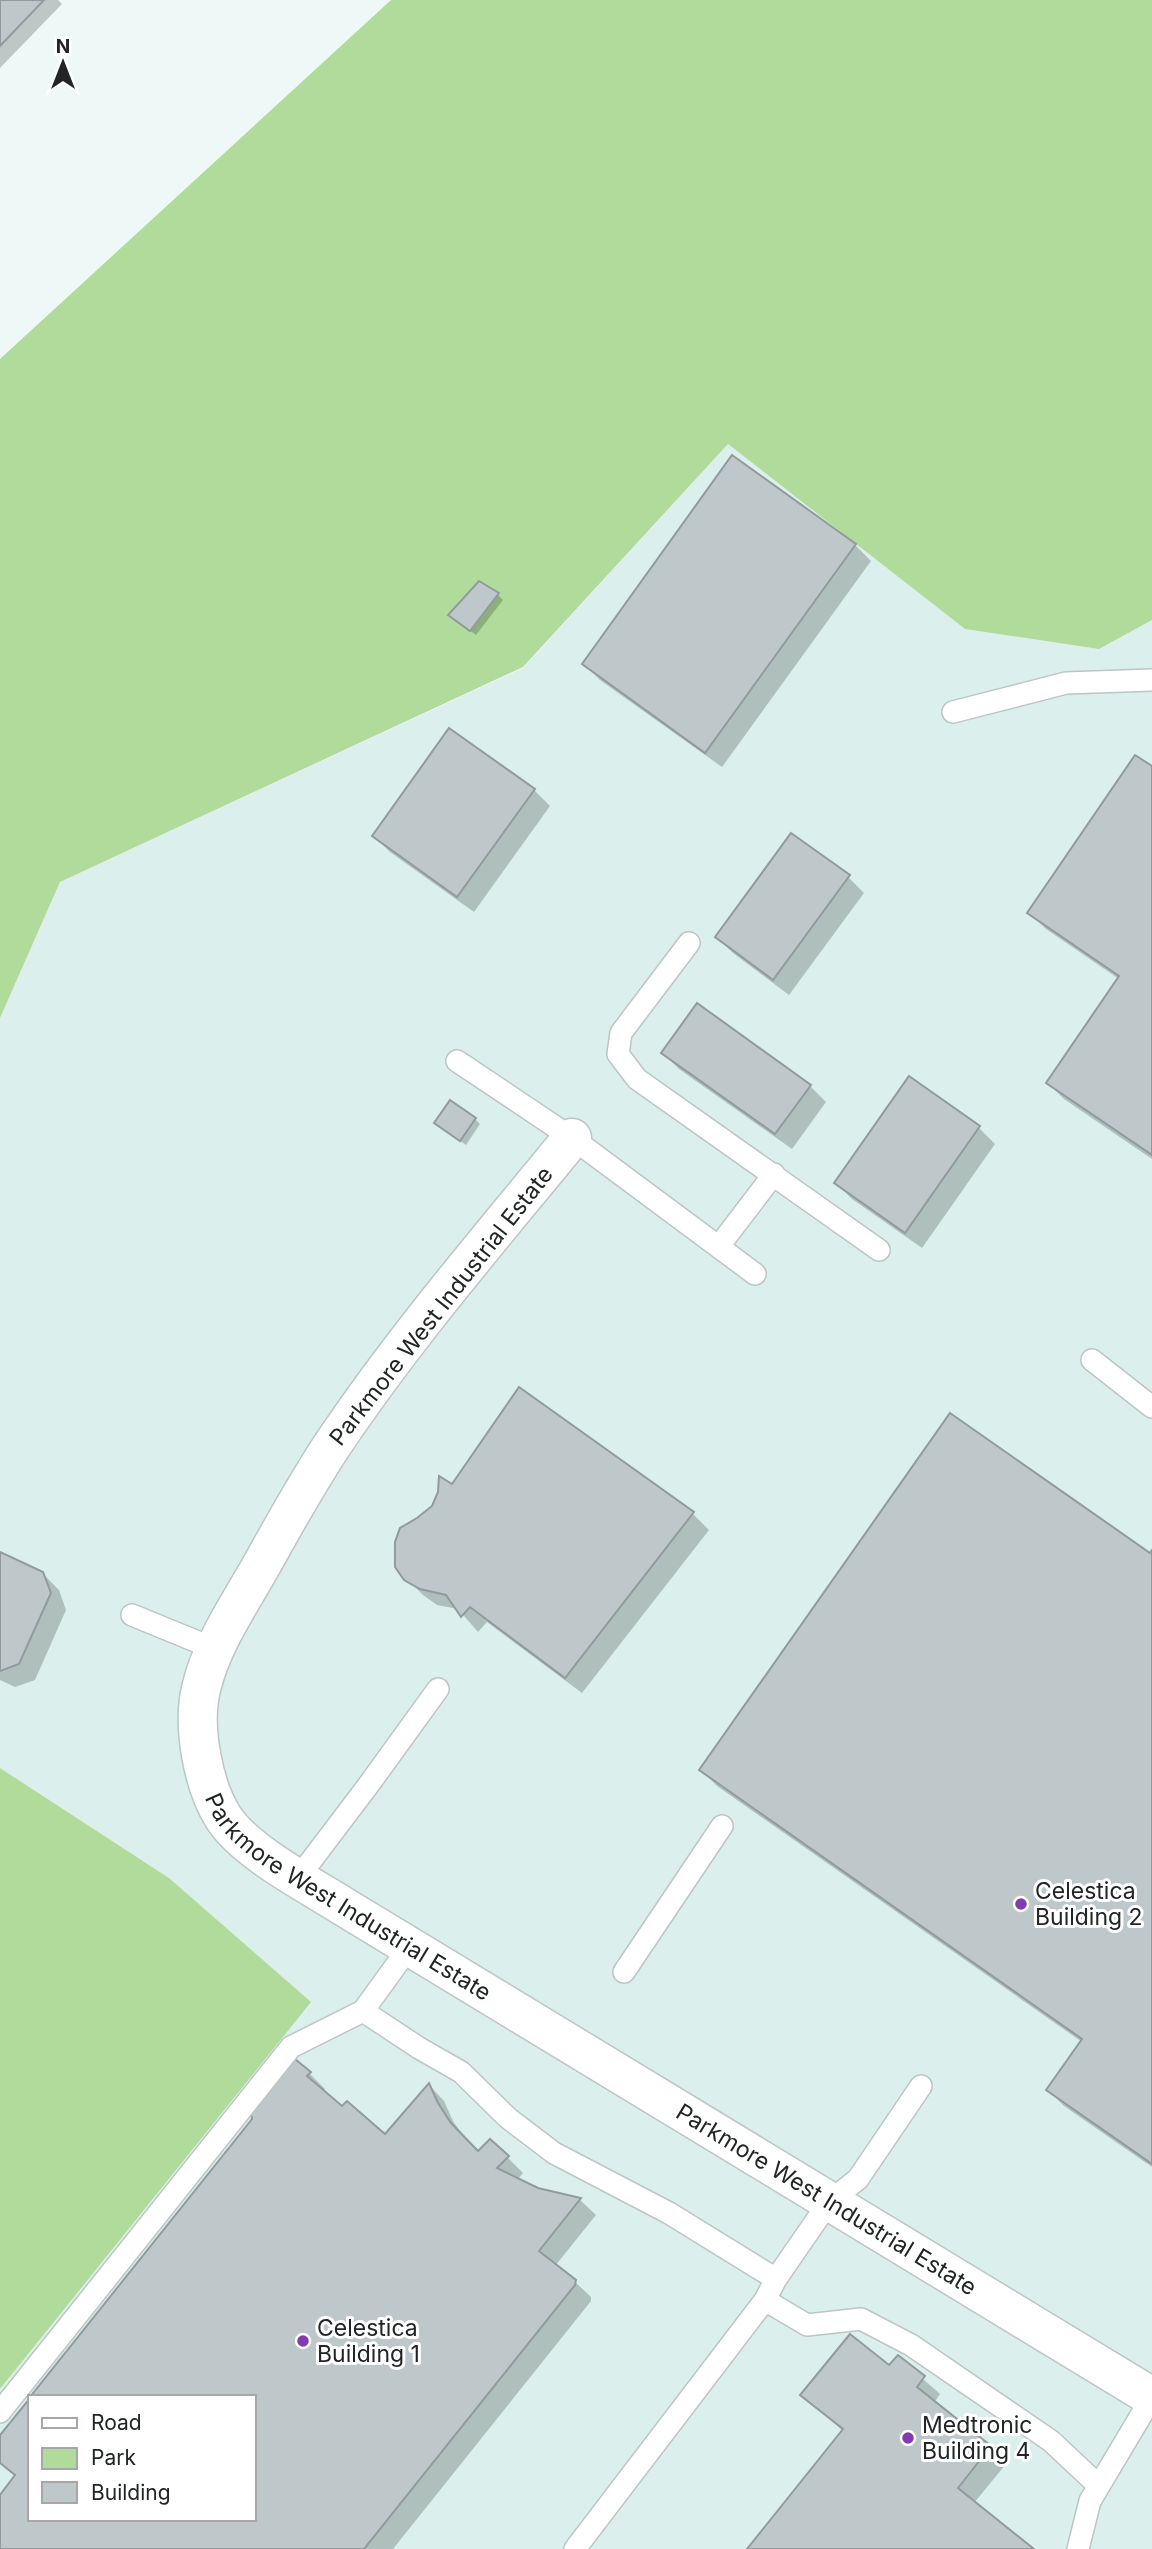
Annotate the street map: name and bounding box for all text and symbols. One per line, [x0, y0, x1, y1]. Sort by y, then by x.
north arrow [28, 28, 98, 98]
text: N [56, 35, 70, 58]
street label: Parkmore West Industrial Estate [323, 1161, 559, 1451]
street label: Parkmore West Industrial Estate [199, 1789, 496, 2007]
place label: Celestica Building 2 [1035, 1877, 1143, 1931]
marker: Celestica Building 2 [1013, 1896, 1029, 1912]
street label: Parkmore West Industrial Estate [671, 2098, 982, 2301]
place label: Celestica Building 1 [317, 2314, 420, 2368]
marker: Celestica Building 1 [295, 2333, 311, 2349]
legend [28, 2395, 256, 2521]
text: Road [91, 2410, 142, 2435]
place label: Medtronic Building 4 [922, 2411, 1033, 2465]
marker: Medtronic Building 4 [900, 2430, 916, 2446]
text: Park [91, 2445, 136, 2470]
text: Building [91, 2480, 171, 2505]

